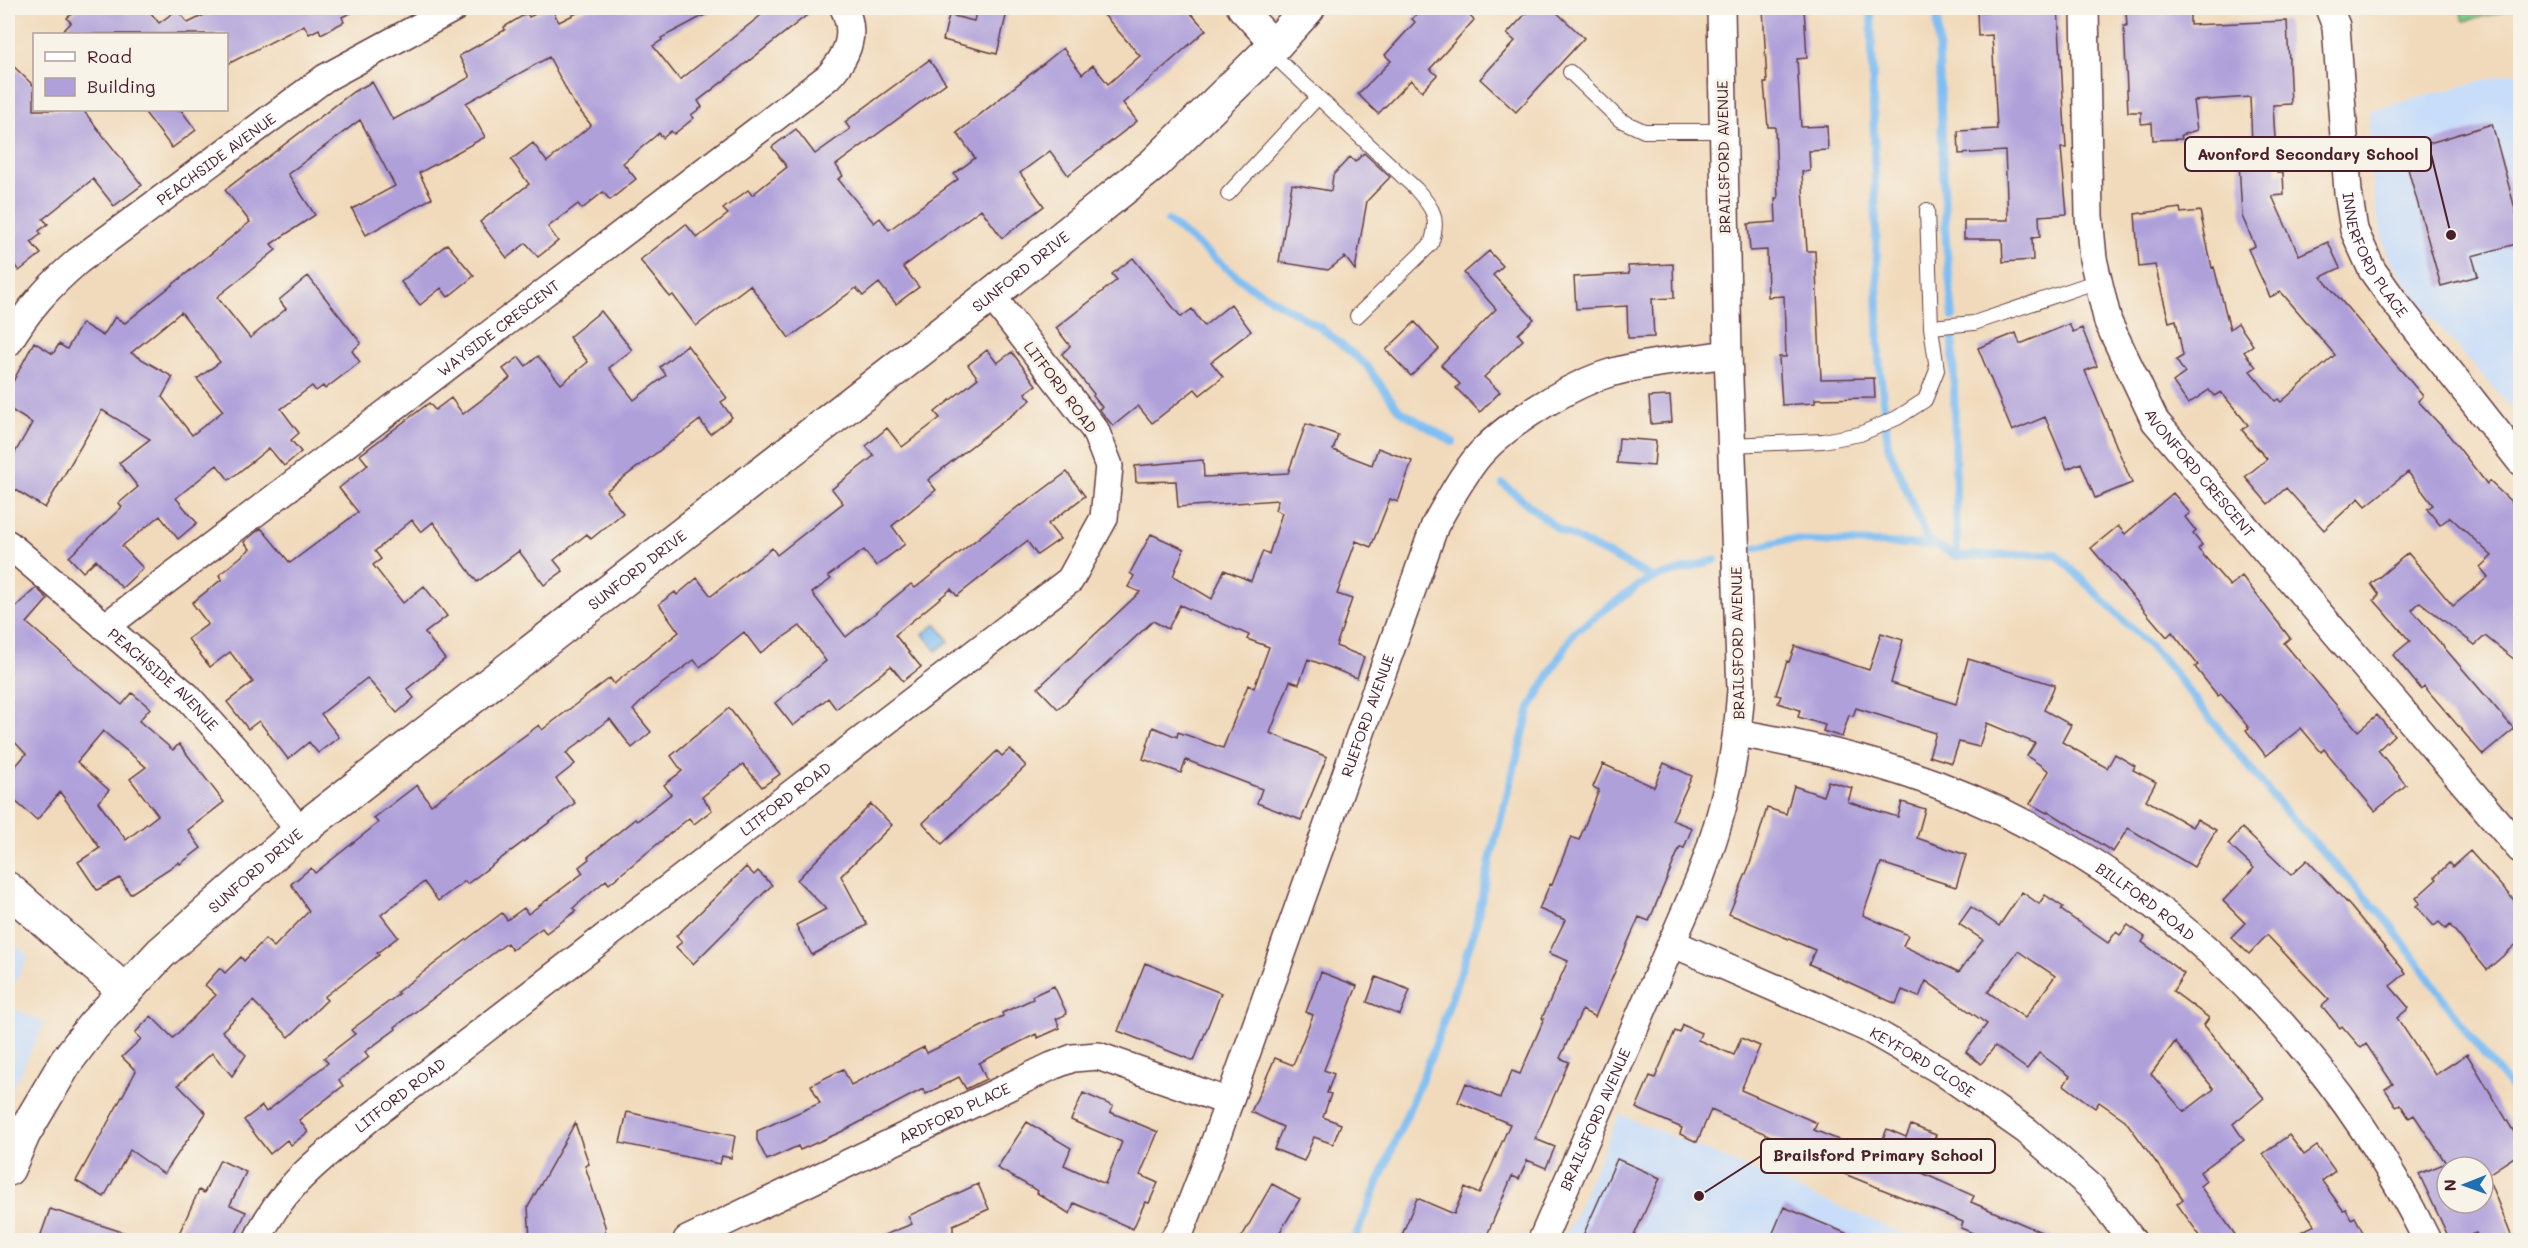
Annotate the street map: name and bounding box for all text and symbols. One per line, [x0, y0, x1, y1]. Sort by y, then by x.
legend [33, 33, 228, 111]
text: Road [87, 44, 132, 68]
text: Building [87, 74, 155, 98]
street label: BRAILSFORD AVENUE [1712, 80, 1734, 234]
street label: PEACHSIDE AVENUE [152, 108, 280, 210]
callout: Avonford Secondary School [2185, 137, 2431, 171]
text: Avonford Secondary School [2197, 143, 2419, 164]
street label: INNERFORD PLACE [2338, 191, 2413, 322]
street label: SUNFORD DRIVE [968, 226, 1074, 316]
street label: WAYSIDE CRESCENT [433, 275, 563, 381]
street label: LITFORD ROAD [1020, 337, 1102, 437]
street label: AVONFORD CRESCENT [2141, 405, 2260, 541]
street label: SUNFORD DRIVE [584, 525, 691, 614]
street label: BRAILSFORD AVENUE [1726, 566, 1748, 720]
street label: PEACHSIDE AVENUE [104, 623, 223, 735]
street label: RUEFORD AVENUE [1336, 651, 1398, 780]
street label: LITFORD ROAD [736, 757, 835, 840]
street label: SUNFORD DRIVE [204, 823, 307, 917]
street label: BILLFORD ROAD [2092, 858, 2199, 945]
street label: KEYFORD CLOSE [1867, 1022, 1980, 1102]
street label: BRAILSFORD AVENUE [1555, 1044, 1635, 1193]
street label: LITFORD ROAD [350, 1053, 450, 1137]
street label: ARDFORD PLACE [895, 1077, 1014, 1148]
callout: Brailsford Primary School [1761, 1139, 1995, 1173]
text: Brailsford Primary School [1773, 1144, 1983, 1165]
north arrow [2435, 1155, 2495, 1215]
text: N [2439, 1179, 2460, 1192]

